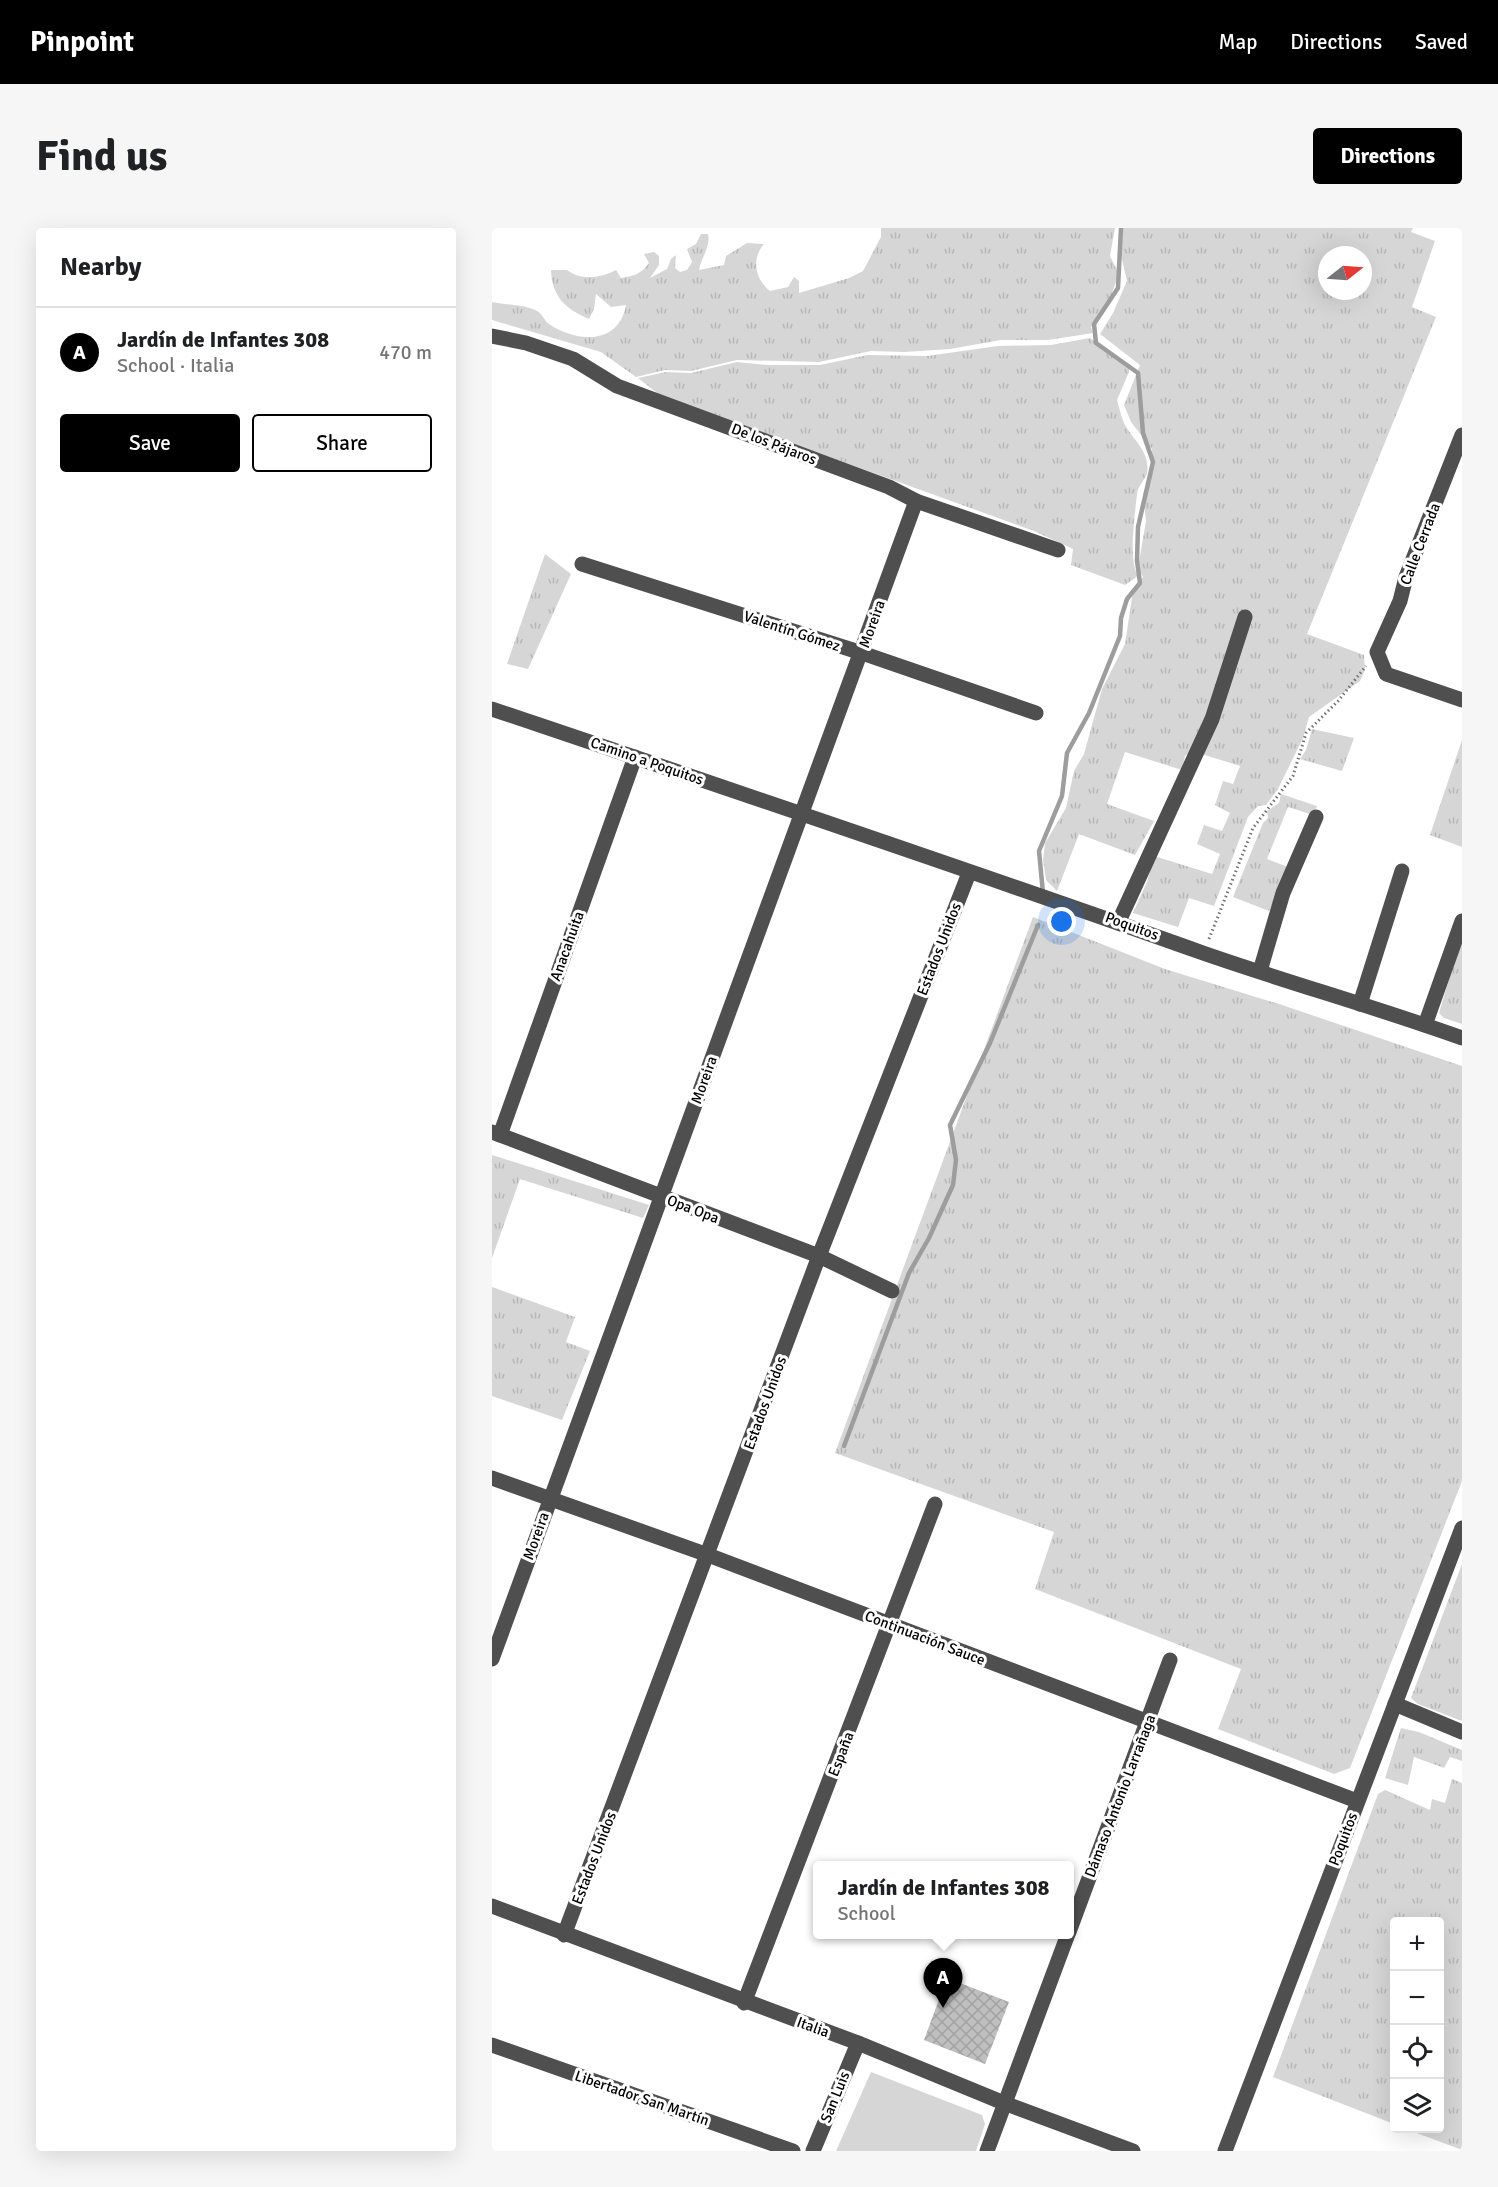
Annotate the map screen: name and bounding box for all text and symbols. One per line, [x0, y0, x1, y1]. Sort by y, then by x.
text: Pinpoint [30, 25, 134, 59]
text: Map [1219, 29, 1257, 55]
text: Directions [1290, 29, 1382, 55]
text: Saved [1415, 29, 1468, 55]
button: Directions [1313, 128, 1462, 184]
text: Find us [36, 131, 167, 182]
north arrow [1318, 246, 1372, 300]
text: Nearby [60, 251, 141, 283]
text: Jardín de Infantes 308 [117, 326, 329, 353]
text: A [73, 340, 86, 365]
text: 470 m [379, 340, 432, 365]
text: School · Italia [117, 353, 234, 378]
button: Save [60, 414, 240, 472]
button: Share [252, 414, 432, 472]
street label: De los Pájaros [729, 420, 819, 469]
street label: Calle Cerrada [1396, 500, 1444, 588]
street label: Moreira [855, 598, 889, 650]
street label: Valentín Gómez [742, 607, 843, 655]
street label: Camino a Poquitos [588, 733, 706, 789]
street label: Estados Unidos [913, 900, 965, 998]
your location [1047, 907, 1076, 936]
street label: Poquitos [1103, 908, 1162, 944]
street label: Anacahuita [546, 909, 588, 983]
street label: Moreira [687, 1054, 721, 1106]
street label: Opa Opa [664, 1191, 722, 1227]
street label: Estados Unidos [740, 1353, 790, 1452]
street label: Moreira [519, 1510, 553, 1562]
street label: Continuación Sauce [862, 1607, 988, 1669]
street label: Dámaso Antonio Larrañaga [1081, 1712, 1159, 1880]
street label: España [824, 1729, 858, 1779]
street label: Estados Unidos [568, 1809, 620, 1907]
street label: Poquitos [1325, 1809, 1361, 1868]
popup [813, 1861, 1074, 1939]
text: Jardín de Infantes 308 [837, 1874, 1050, 1901]
text: School [837, 1901, 896, 1926]
map controls [1390, 1917, 1444, 2133]
button: + [1390, 1917, 1444, 1971]
pin: A [924, 1958, 962, 2008]
button: − [1390, 1971, 1444, 2025]
street label: Italia [794, 2013, 832, 2041]
button: locate [1390, 2025, 1444, 2079]
street label: Libertador San Martín [572, 2067, 712, 2129]
street label: San Luis [817, 2068, 854, 2125]
button: layers [1390, 2079, 1444, 2133]

